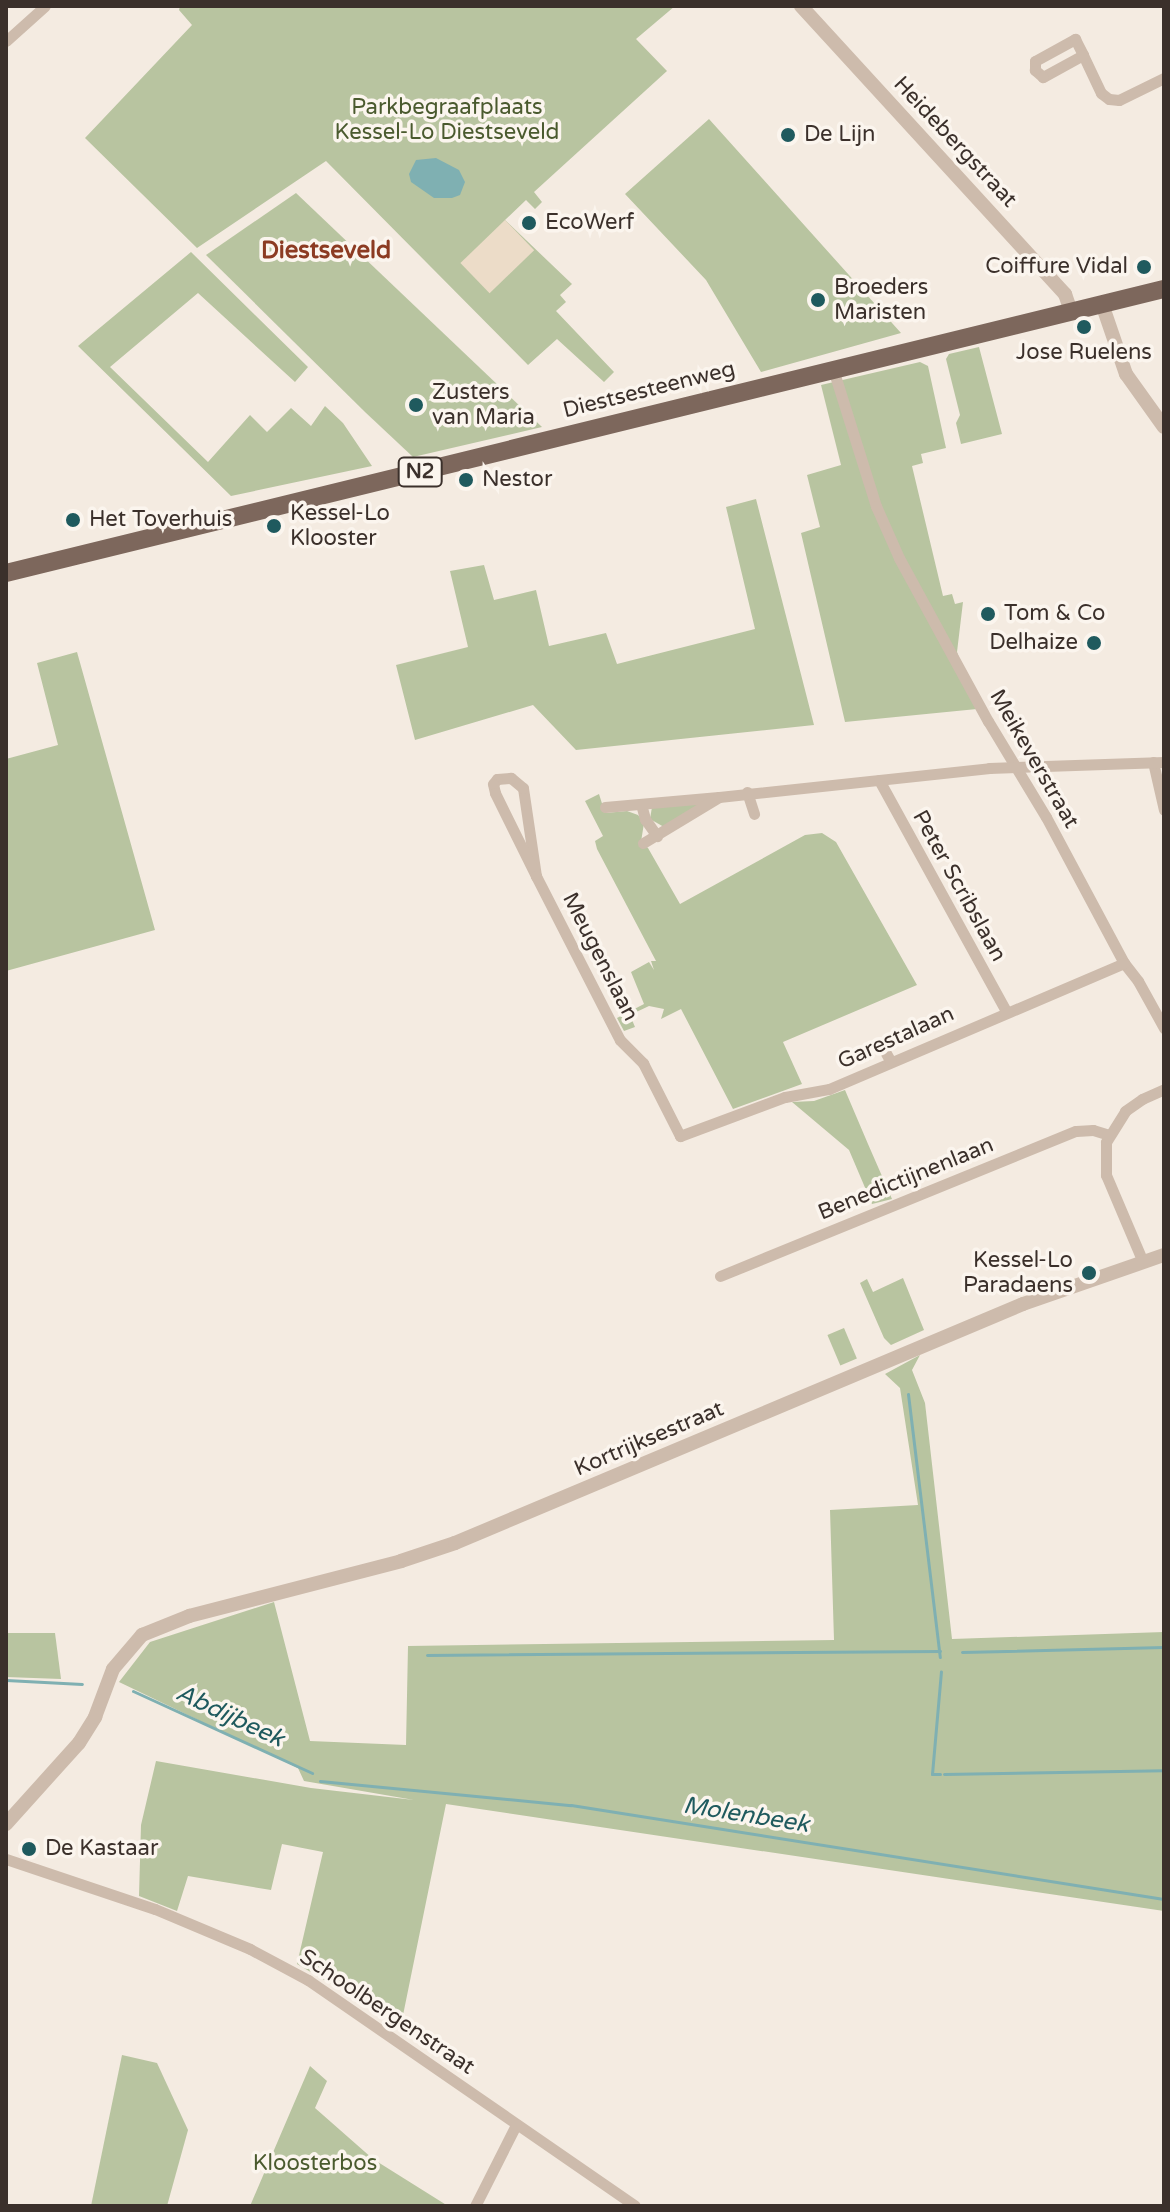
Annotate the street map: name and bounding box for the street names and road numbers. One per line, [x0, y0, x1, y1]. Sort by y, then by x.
street label: Heidebergstraat [888, 71, 1022, 213]
street label: Diestsesteenweg [560, 356, 738, 424]
road number: N2 [396, 456, 444, 488]
street label: Meikeverstraat [984, 685, 1084, 833]
street label: Peter Scribslaan [906, 806, 1012, 966]
street label: Meugenslaan [556, 888, 644, 1026]
street label: Garestalaan [834, 1001, 958, 1075]
street label: Benedictijnenlaan [814, 1132, 998, 1226]
street label: Kortrijksestraat [570, 1396, 728, 1482]
street label: Schoolbergenstraat [295, 1944, 479, 2080]

